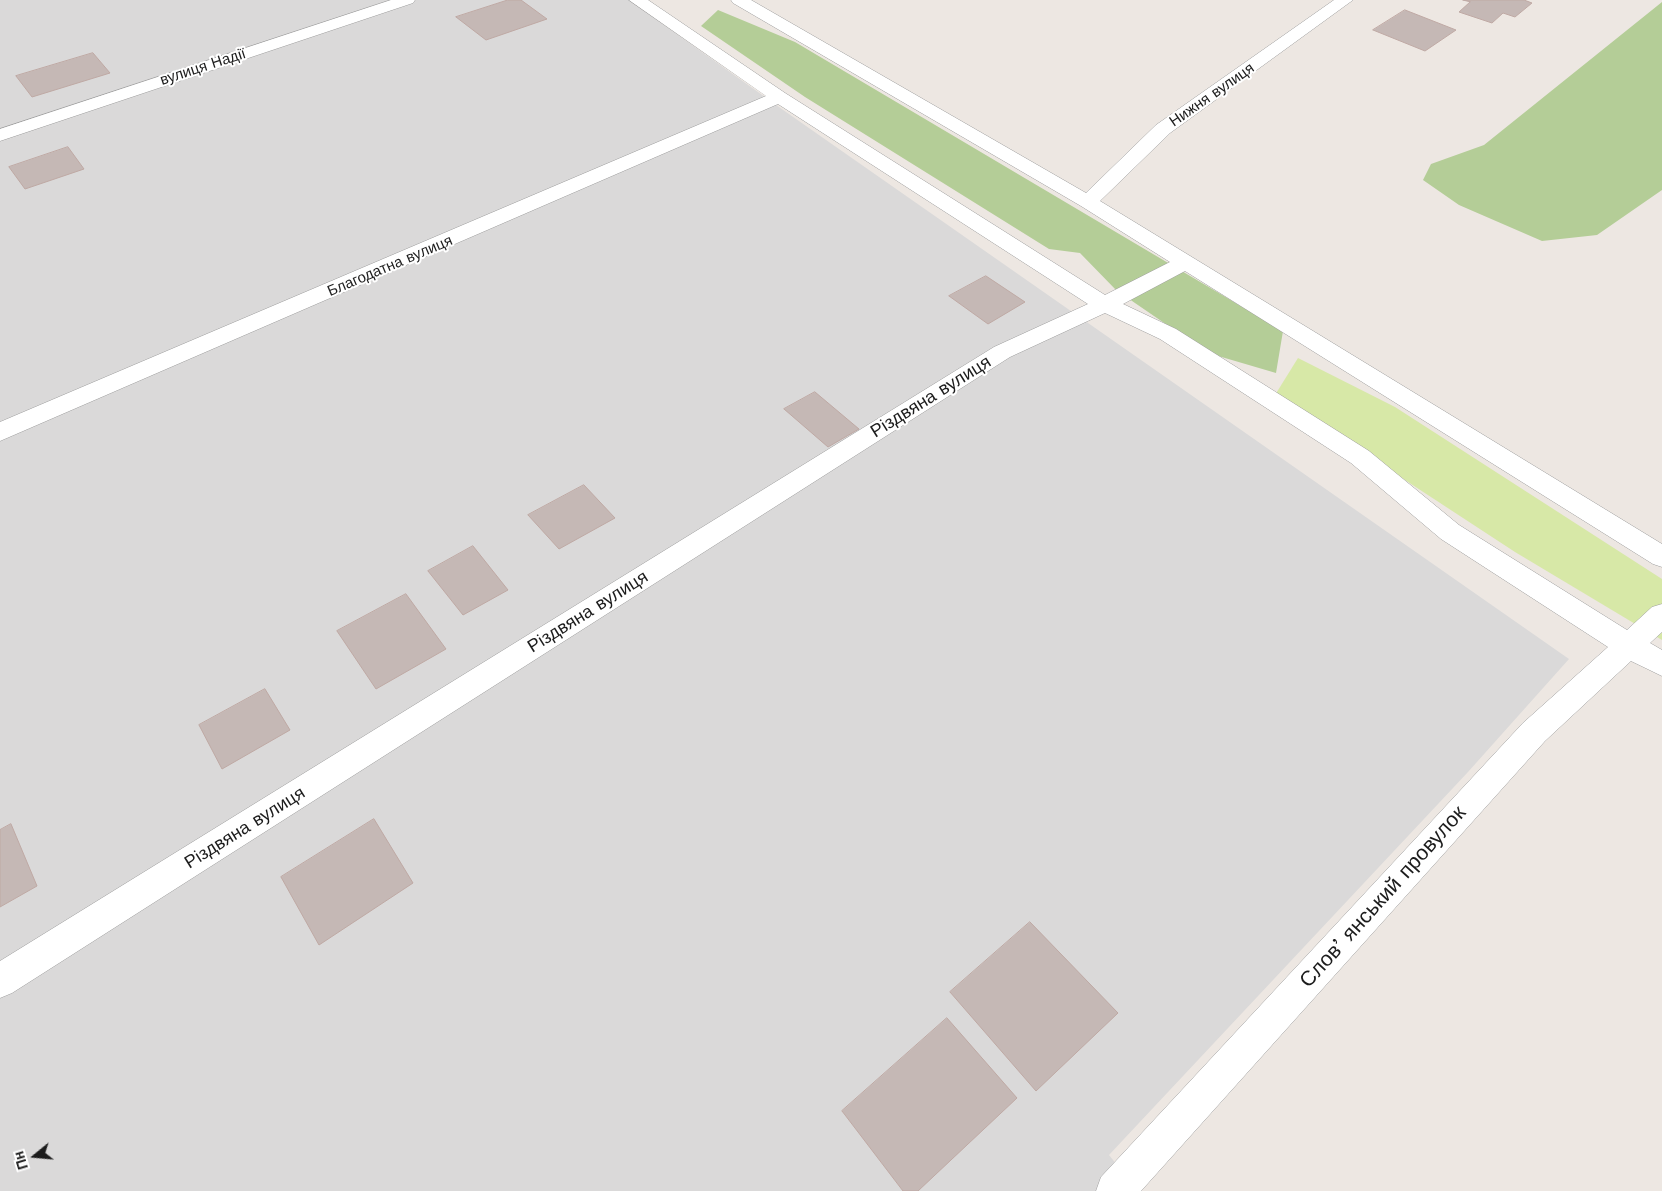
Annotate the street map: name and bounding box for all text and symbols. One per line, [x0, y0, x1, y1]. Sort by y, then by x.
street label: вулиця Надії [158, 45, 248, 89]
street label: Нижня вулиця [1166, 59, 1258, 131]
street label: Благодатна вулиця [325, 232, 455, 300]
street label: Різдвяна вулиця [867, 351, 995, 443]
street label: Різдвяна вулиця [524, 566, 652, 658]
street label: Різдвяна вулиця [181, 782, 309, 874]
street label: Словʼянський провулок [1295, 801, 1471, 993]
north arrow [10, 1131, 60, 1181]
text: Пн [10, 1149, 31, 1172]

